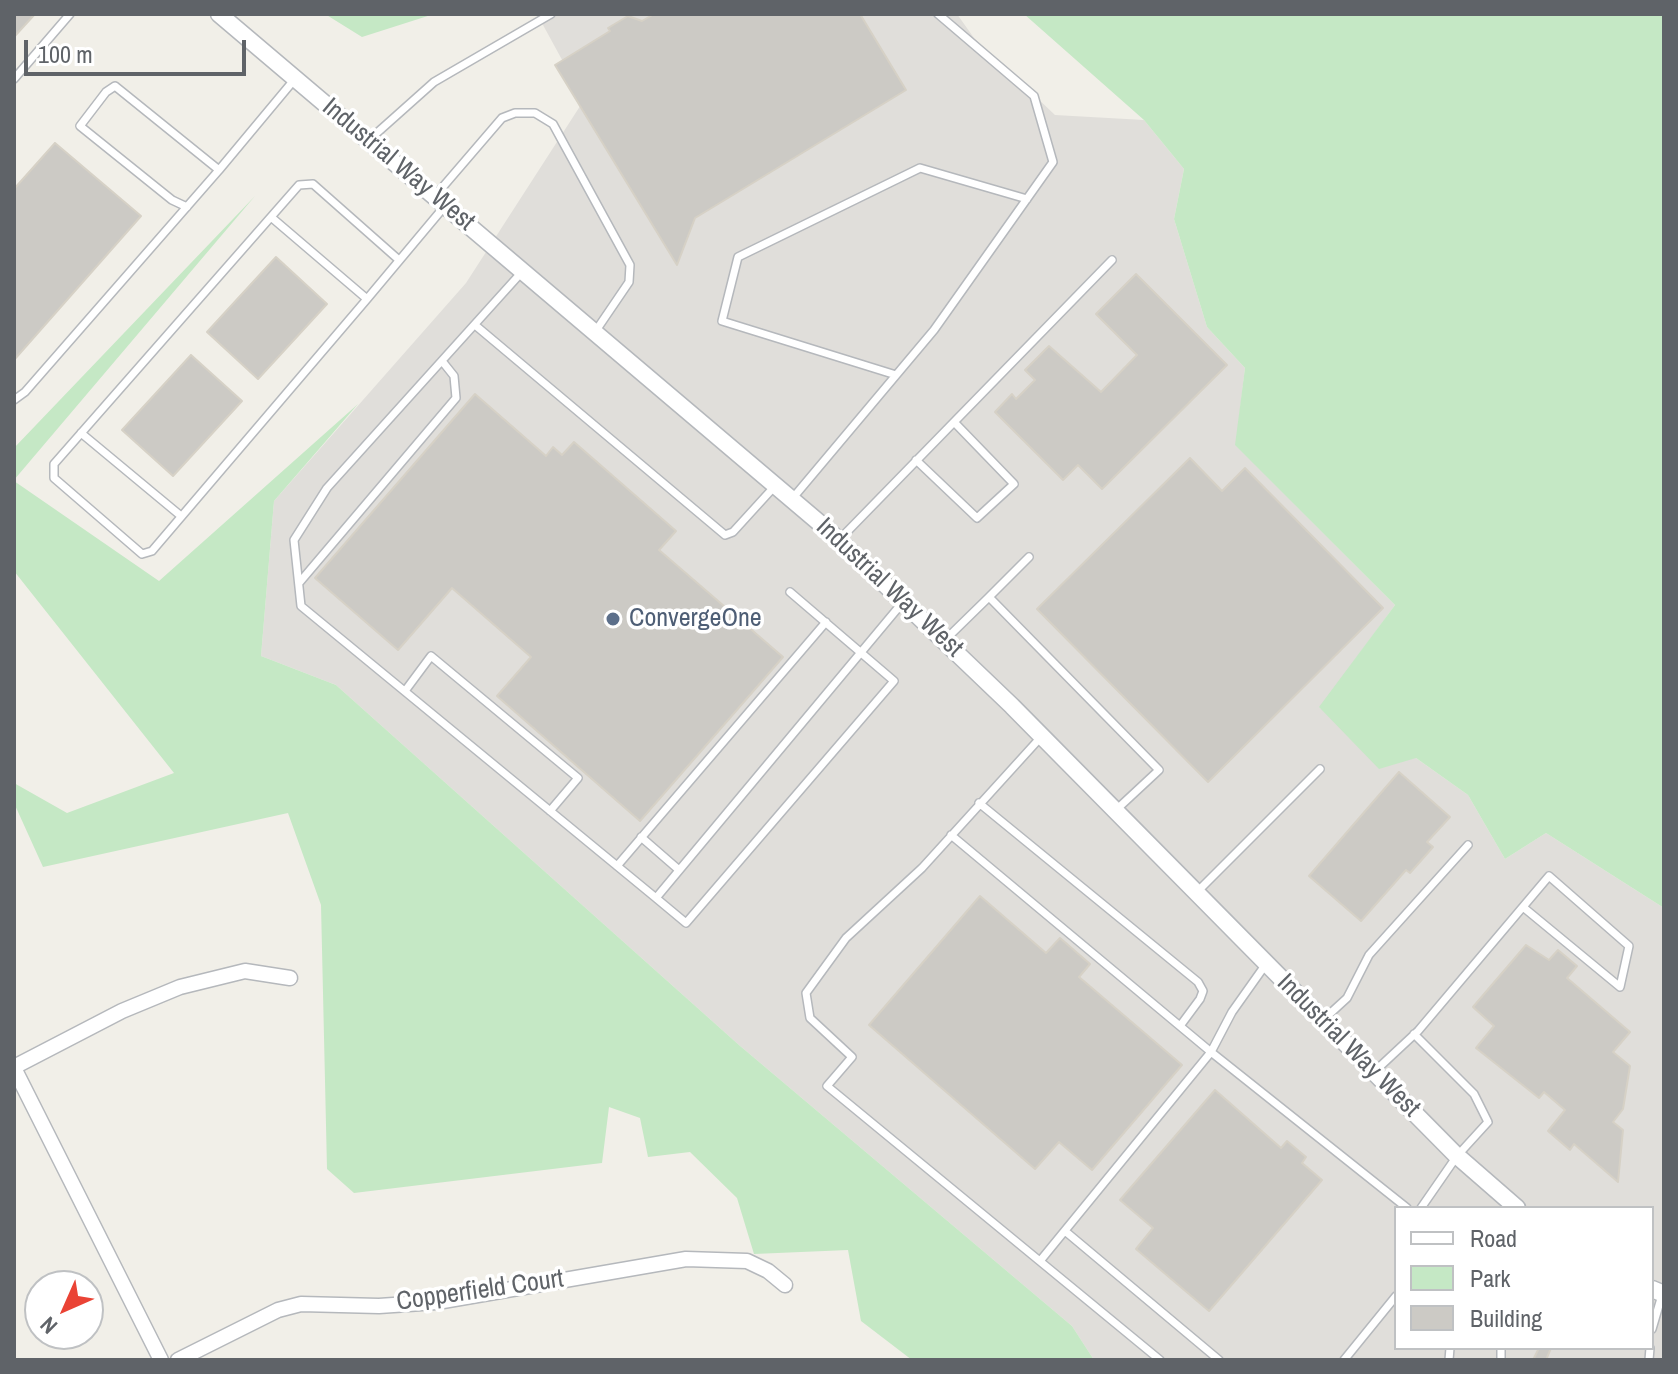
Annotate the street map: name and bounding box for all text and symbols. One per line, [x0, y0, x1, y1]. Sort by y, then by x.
scale bar [28, 24, 250, 74]
text: 100 m [38, 38, 93, 70]
street label: Industrial Way West [315, 92, 481, 238]
street label: Industrial Way West [809, 512, 969, 664]
place label: ConvergeOne [629, 603, 762, 635]
marker: ConvergeOne [604, 610, 622, 628]
street label: Industrial Way West [1270, 968, 1426, 1124]
legend [1394, 1206, 1654, 1350]
text: Road [1470, 1222, 1517, 1254]
text: Park [1470, 1262, 1510, 1294]
street label: Copperfield Court [395, 1264, 565, 1318]
north arrow [24, 1270, 104, 1350]
text: Building [1470, 1302, 1542, 1334]
text: N [33, 1310, 64, 1341]

